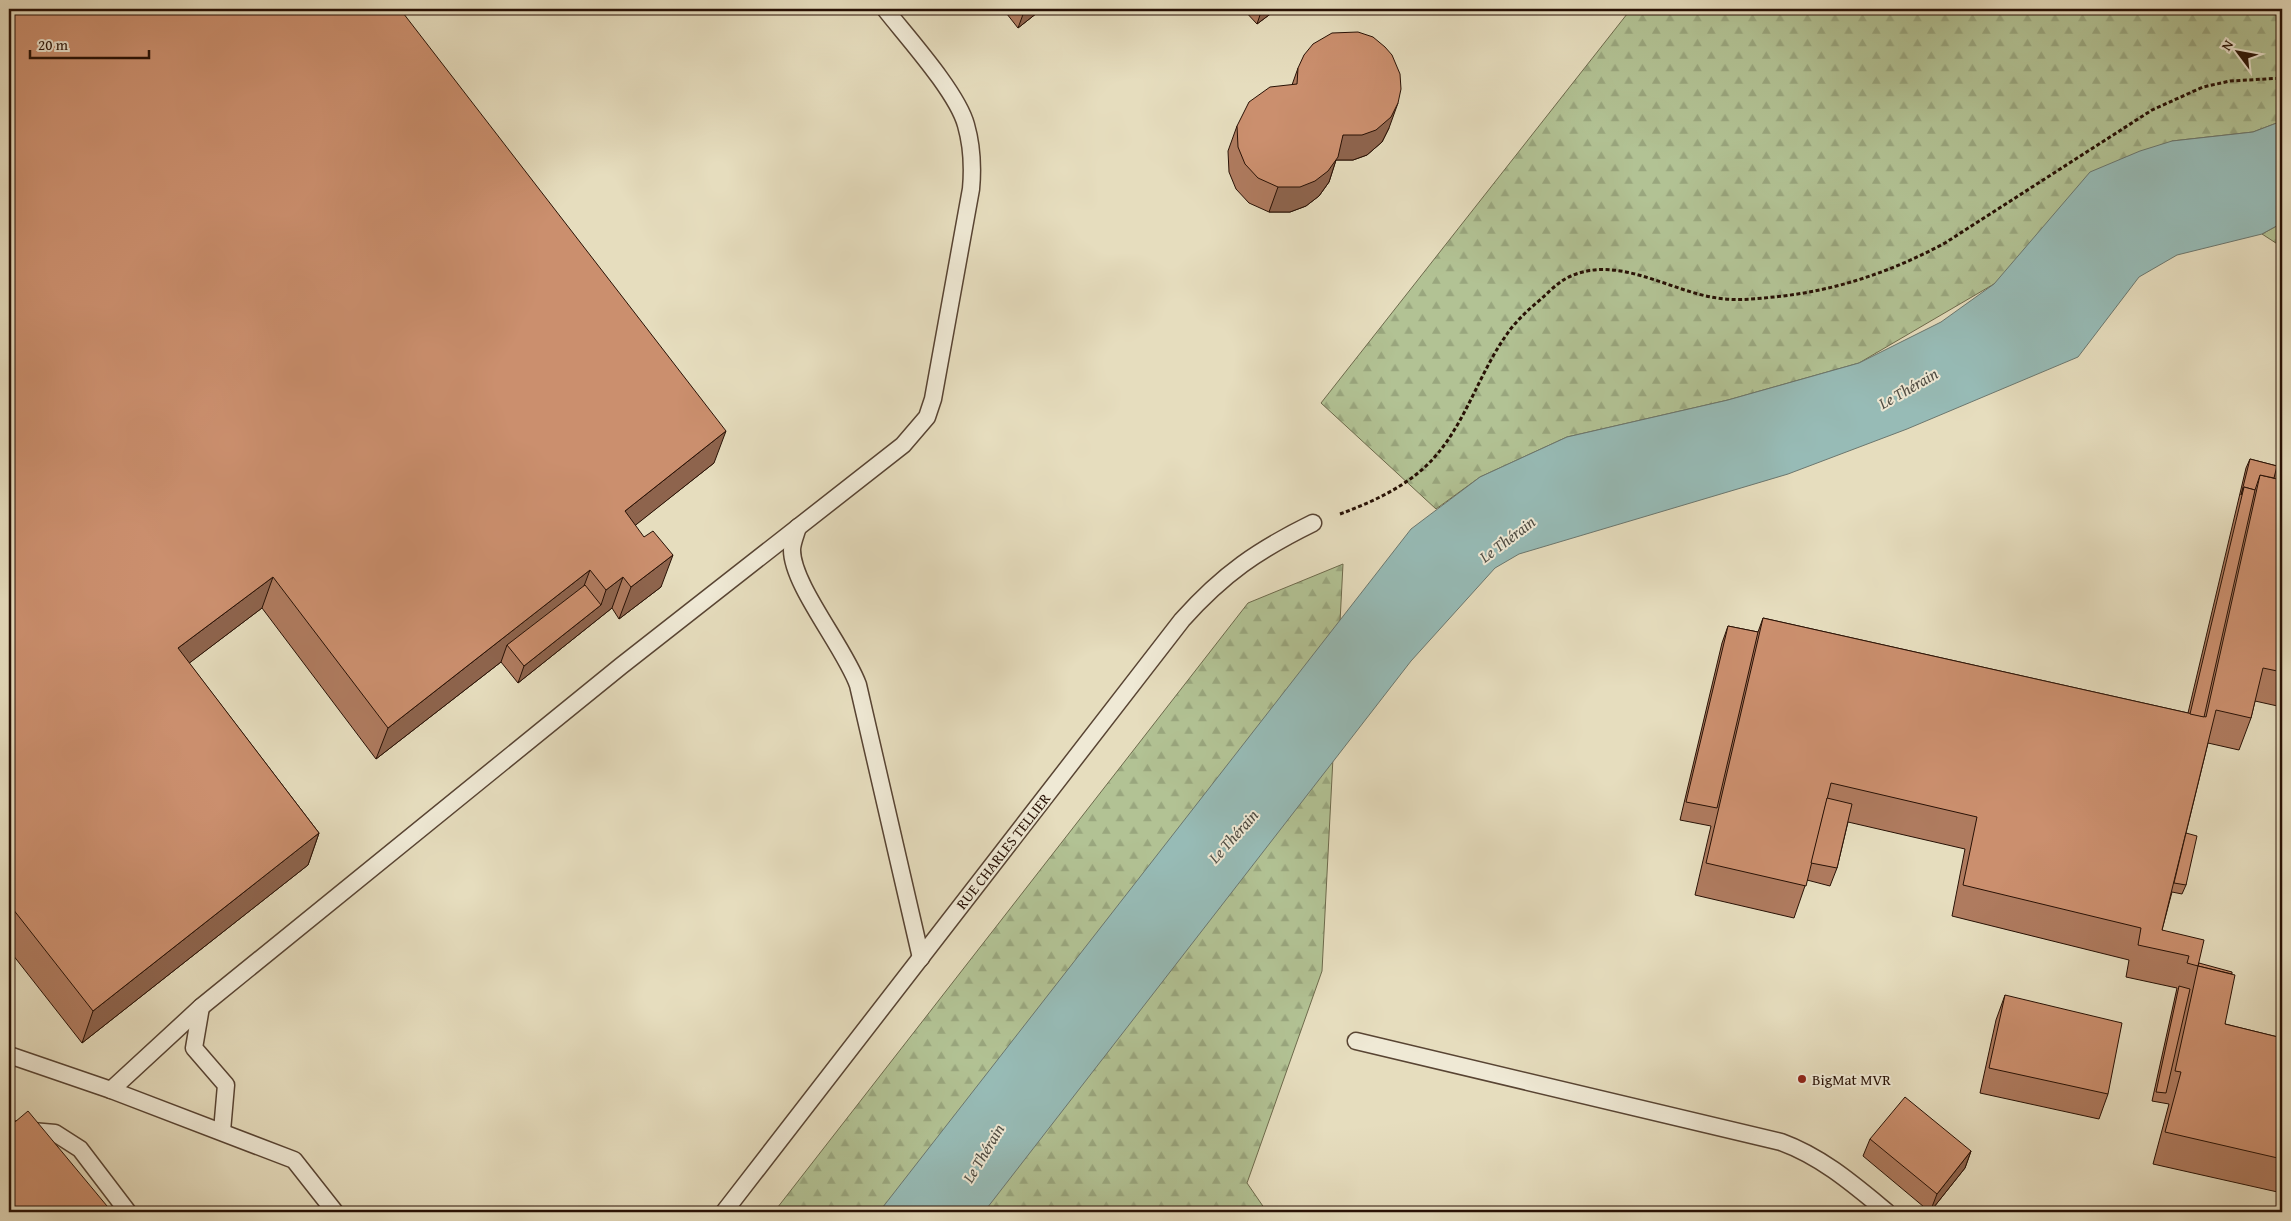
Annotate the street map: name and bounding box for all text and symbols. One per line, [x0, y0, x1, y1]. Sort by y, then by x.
scale bar [30, 28, 149, 60]
north arrow [2214, 28, 2264, 78]
text: 20 m [38, 34, 69, 55]
text: N [2216, 35, 2238, 54]
water label: Le Thérain [1873, 361, 1942, 415]
water label: Le Thérain [1473, 510, 1540, 569]
street label: RUE CHARLES TELLIER [951, 788, 1055, 914]
water label: Le Thérain [1202, 804, 1264, 869]
place label: BigMat MVR [1812, 1069, 1891, 1090]
marker: BigMat MVR [1796, 1073, 1808, 1085]
water label: Le Thérain [955, 1119, 1010, 1188]

